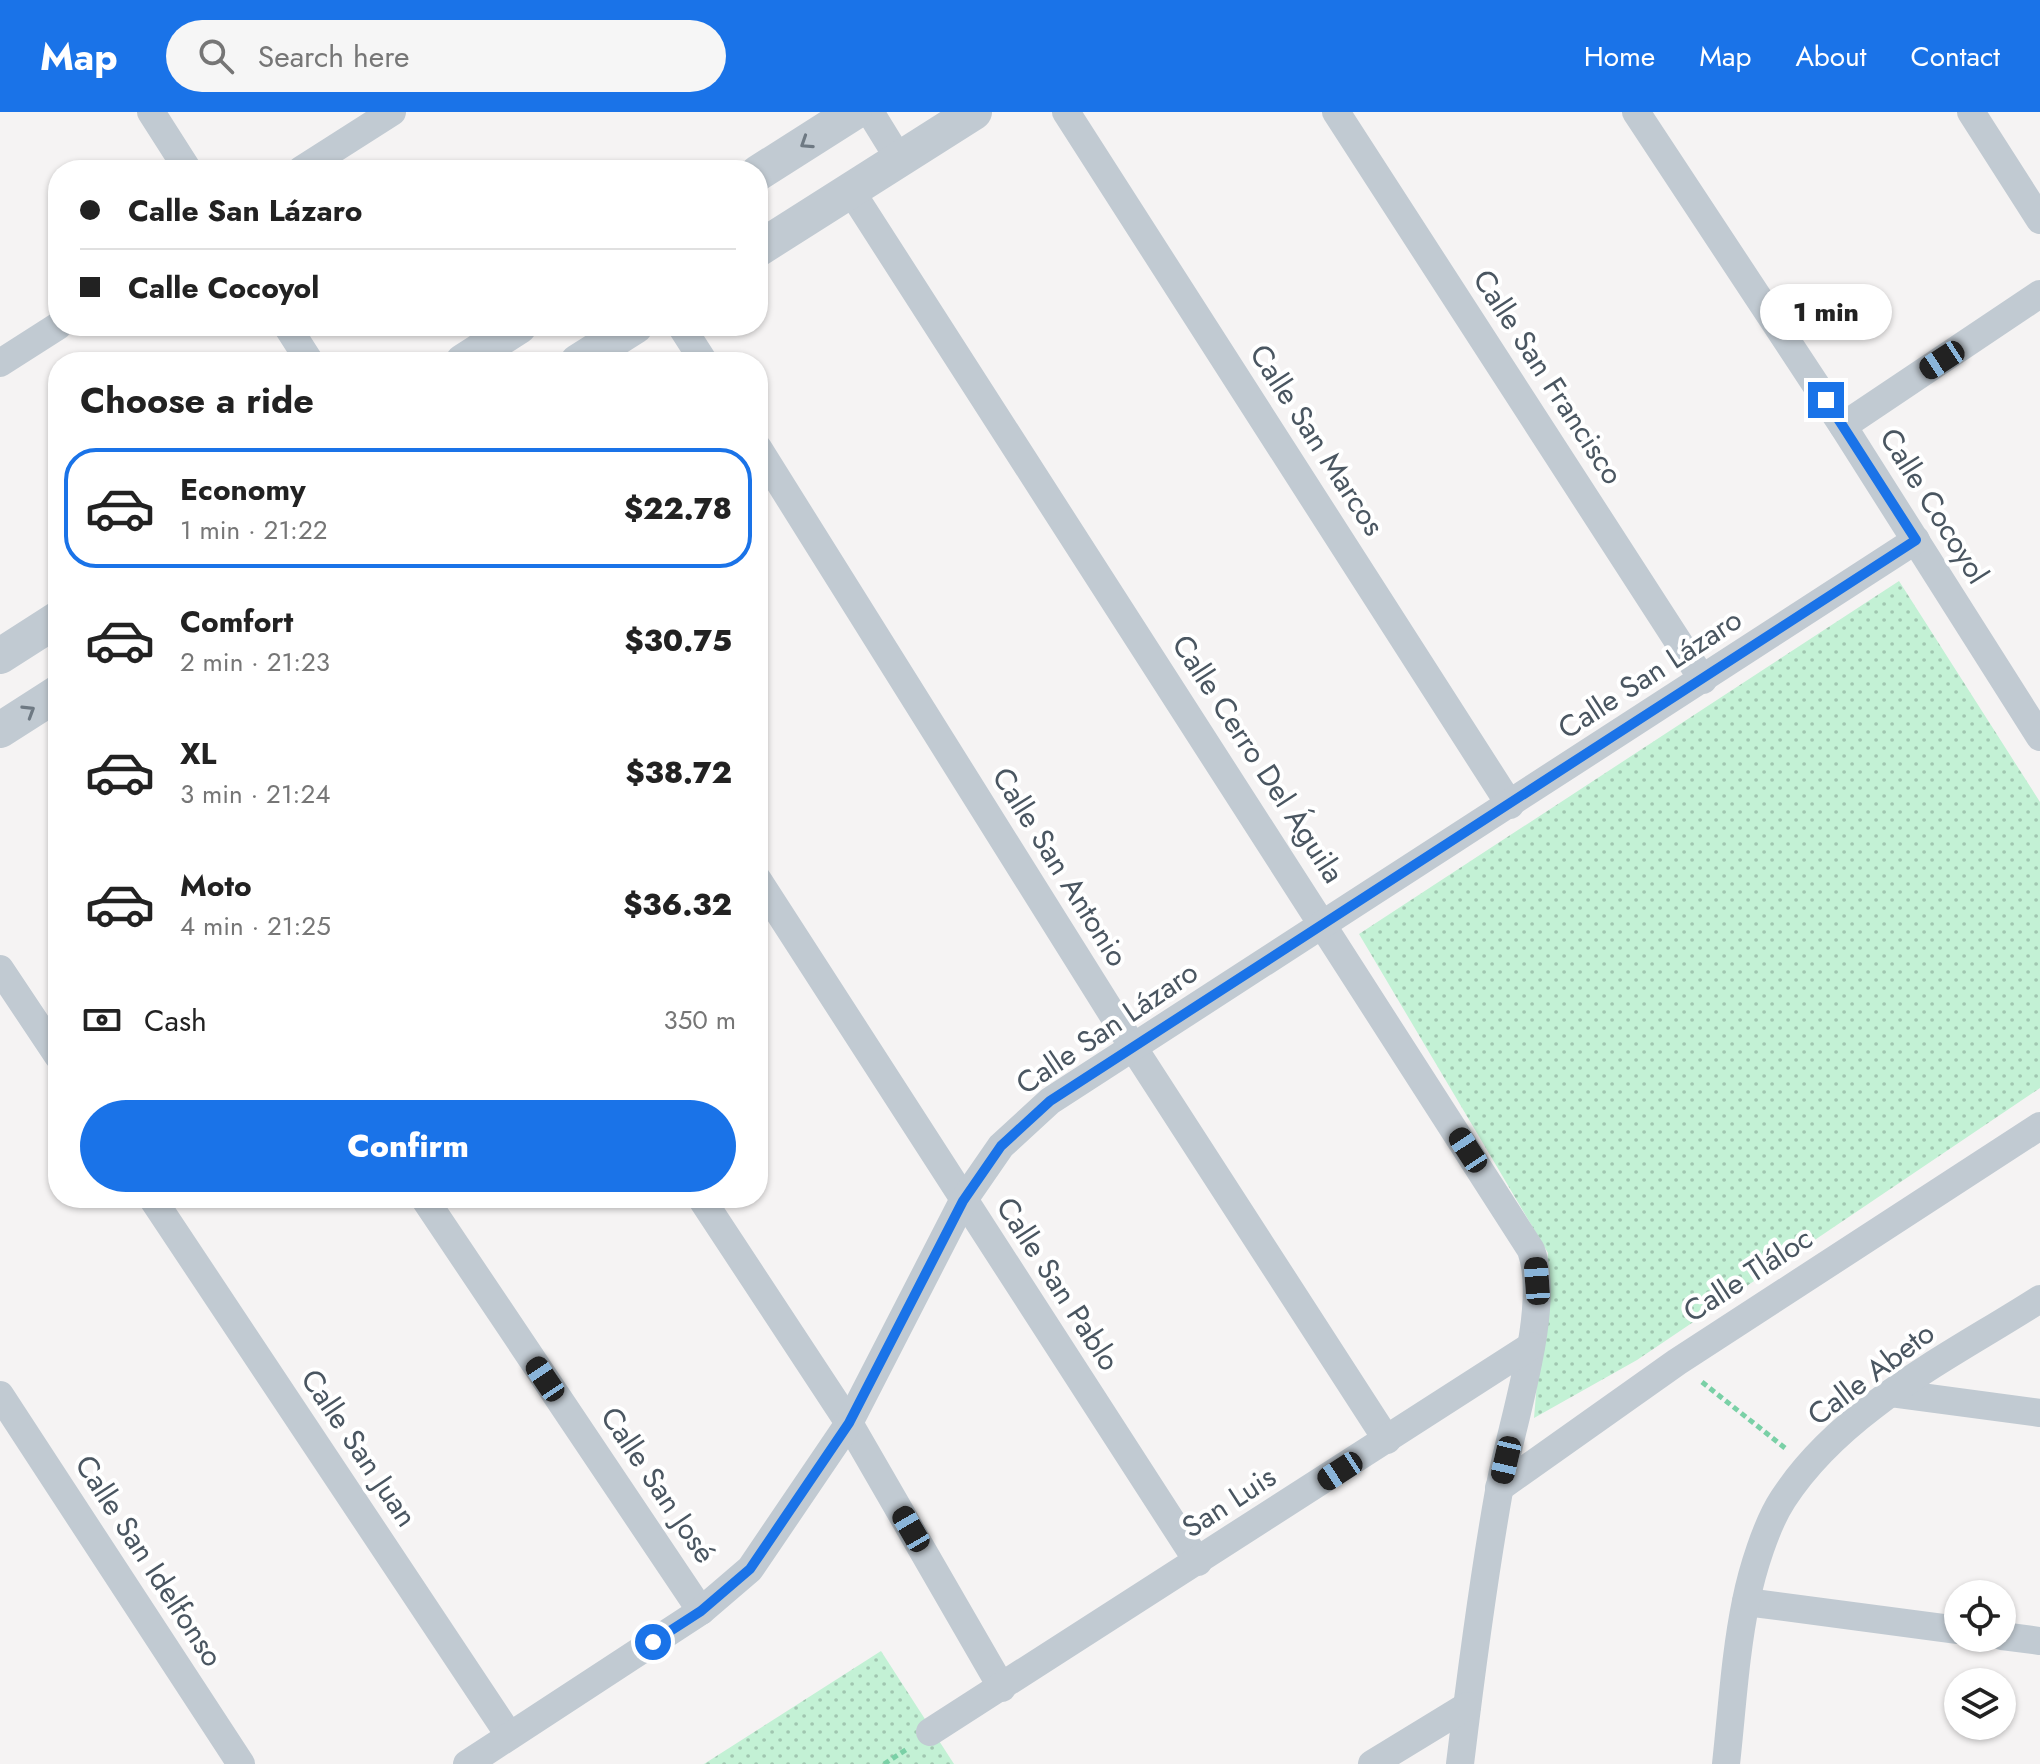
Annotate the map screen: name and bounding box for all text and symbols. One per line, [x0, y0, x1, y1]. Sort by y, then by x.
search box [166, 20, 726, 92]
text: Map [40, 29, 118, 84]
icon: search [194, 34, 238, 78]
text: Search here [258, 35, 410, 78]
text: Home [1584, 36, 1655, 77]
text: Map [1699, 36, 1751, 77]
text: About [1795, 36, 1867, 77]
text: Contact [1911, 36, 2000, 77]
one-way arrow [800, 133, 815, 148]
text: Calle San Lázaro [128, 189, 362, 232]
street label: Calle San Francisco [1463, 261, 1634, 493]
text: Calle Cocoyol [128, 266, 319, 309]
callout: 1 min [1760, 284, 1892, 340]
text: 1 min [1793, 293, 1859, 331]
street label: Calle San Marcos [1239, 336, 1395, 544]
car [1915, 337, 1969, 383]
text: Choose a ride [80, 374, 314, 426]
route end [1808, 382, 1844, 418]
street label: Calle Cocoyol [1869, 420, 1999, 592]
text: Economy [180, 468, 306, 511]
icon: car [84, 472, 156, 544]
text: $22.78 [624, 487, 732, 530]
text: 1 min · 21:22 [180, 511, 327, 549]
street label: Calle San Lázaro [1549, 598, 1750, 749]
text: Comfort [180, 600, 293, 643]
icon: car [84, 604, 156, 676]
text: $30.75 [625, 619, 732, 662]
street label: Calle Cerro Del Águila [1162, 626, 1355, 891]
text: 2 min · 21:23 [180, 643, 330, 681]
one-way arrow [20, 706, 35, 721]
text: XL [180, 732, 216, 775]
icon: car [84, 736, 156, 808]
text: $38.72 [626, 751, 732, 794]
street label: Calle San Antonio [982, 759, 1139, 975]
text: 3 min · 21:24 [180, 775, 330, 813]
text: Moto [180, 864, 252, 907]
icon: car [84, 868, 156, 940]
text: $36.32 [623, 883, 732, 926]
text: 4 min · 21:25 [180, 907, 331, 945]
street label: Calle San Lázaro [1007, 951, 1206, 1105]
icon: cash [80, 998, 124, 1042]
text: Cash [144, 999, 207, 1042]
text: 350 m [663, 1001, 736, 1039]
button: Confirm [80, 1100, 736, 1192]
car [1445, 1123, 1491, 1177]
street label: Calle San Pablo [986, 1188, 1131, 1379]
street label: Calle Tláloc [1675, 1217, 1821, 1332]
car [1523, 1256, 1551, 1306]
street label: Calle Abeto [1798, 1312, 1943, 1436]
car [522, 1352, 568, 1406]
street label: Calle San Juan [291, 1360, 428, 1535]
street label: Calle San José [590, 1398, 727, 1571]
car [1489, 1434, 1523, 1486]
street label: Calle San Idelfonso [65, 1446, 234, 1675]
car [1313, 1448, 1367, 1494]
street label: San Luis [1173, 1455, 1284, 1548]
car [889, 1502, 933, 1556]
map controls [1944, 1580, 2016, 1740]
button: locate [1944, 1580, 2016, 1652]
route start [635, 1624, 671, 1660]
button: layers [1944, 1668, 2016, 1740]

